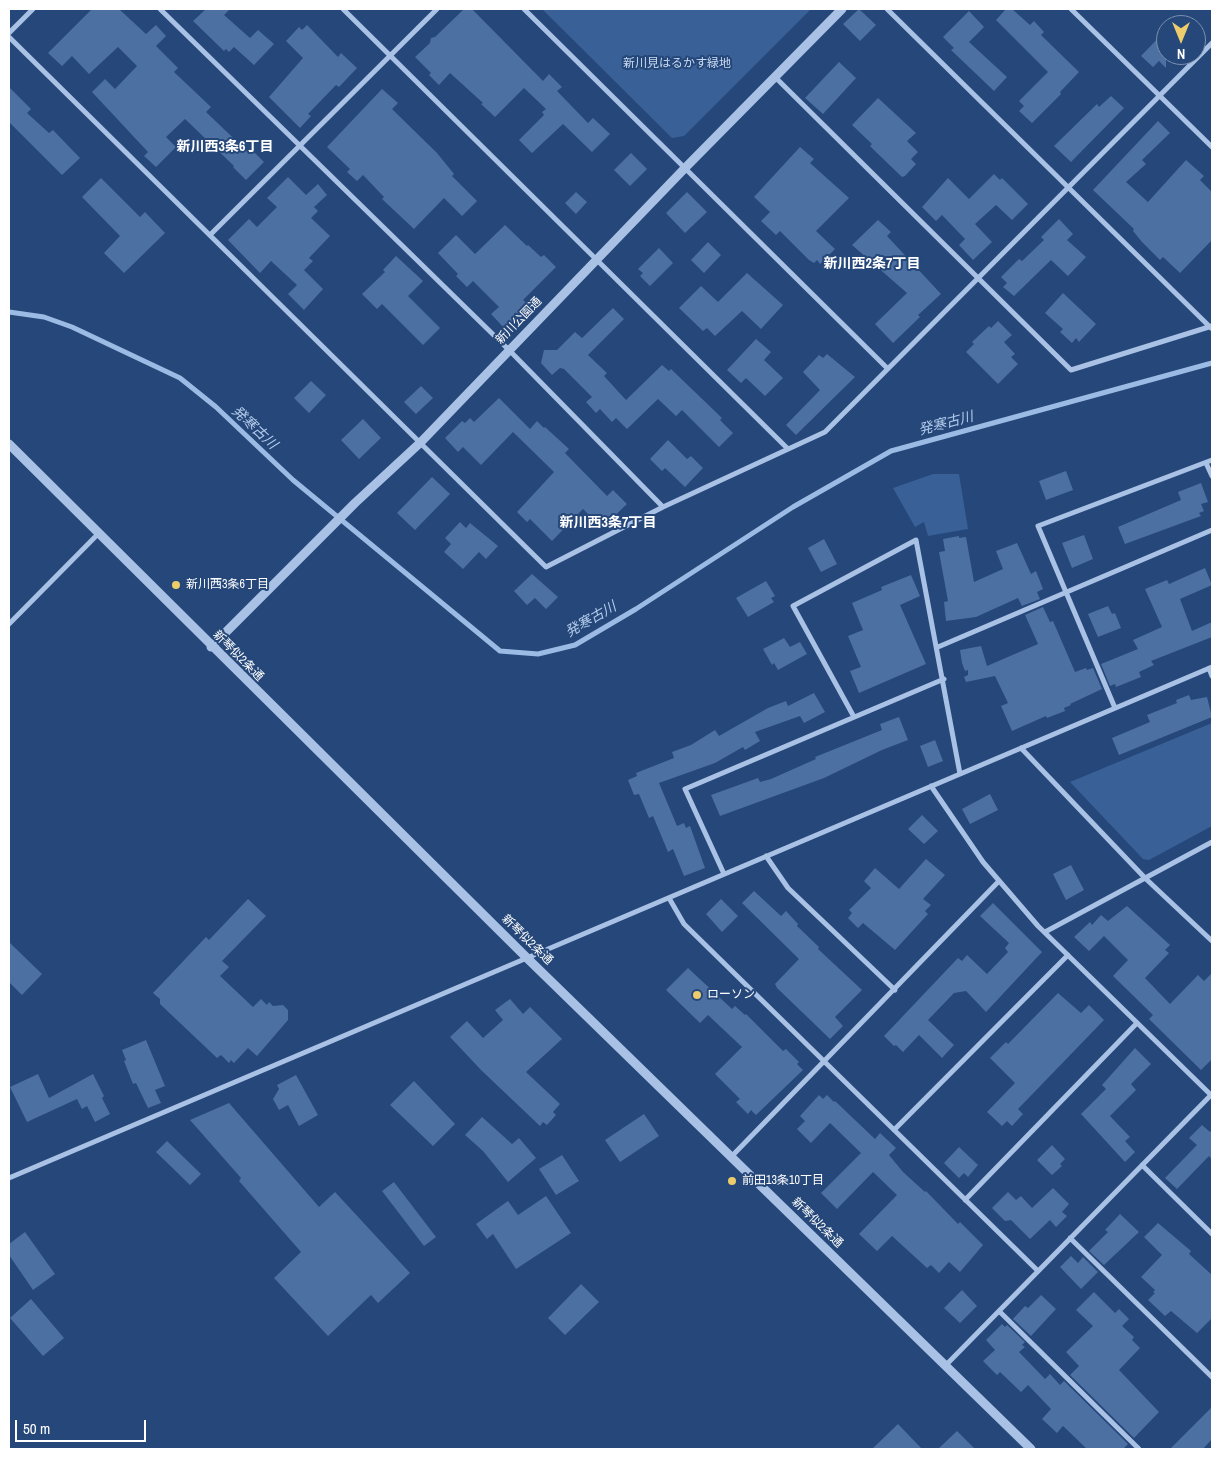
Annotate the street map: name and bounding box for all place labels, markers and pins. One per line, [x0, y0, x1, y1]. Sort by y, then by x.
place label: 新川西3条6丁目 [186, 578, 269, 592]
marker: 新川西3条6丁目 [170, 579, 182, 591]
place label: ローソン [707, 988, 755, 1002]
marker: ローソン [691, 989, 703, 1001]
place label: 前田13条10丁目 [742, 1174, 824, 1188]
marker: 前田13条10丁目 [726, 1175, 738, 1187]

